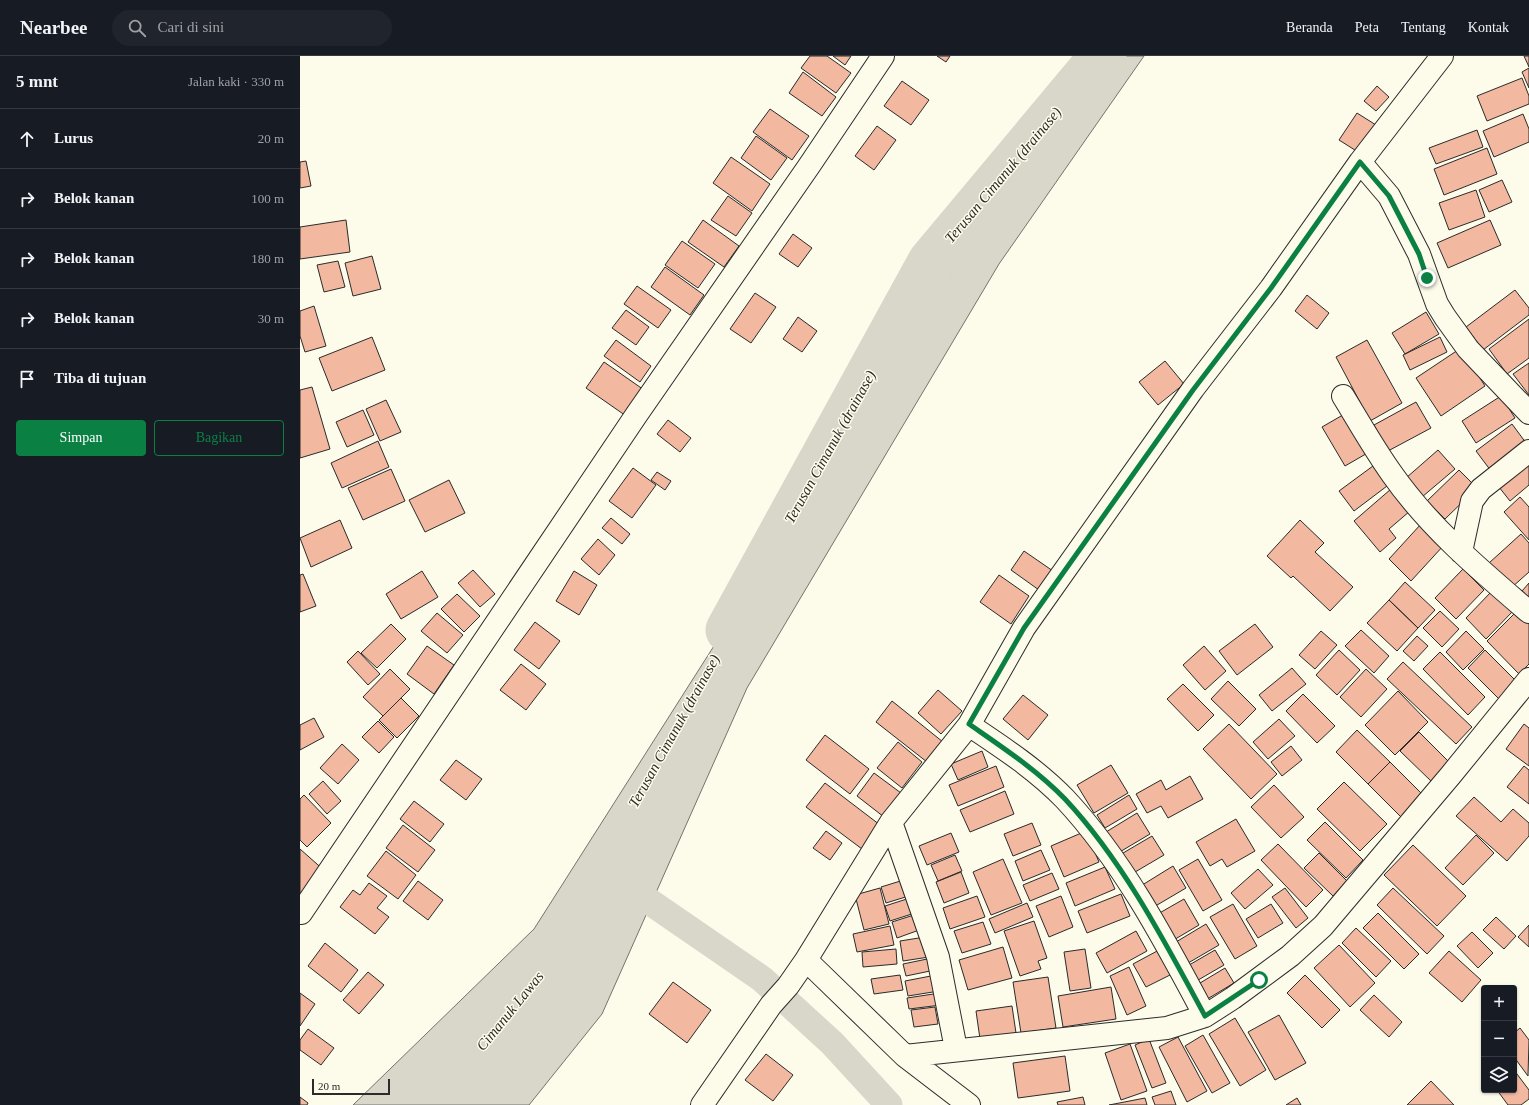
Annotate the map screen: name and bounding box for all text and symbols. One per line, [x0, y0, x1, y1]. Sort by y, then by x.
search box [112, 10, 392, 46]
text: Nearbee [20, 17, 88, 38]
icon: search [126, 17, 148, 39]
text: Cari di sini [158, 19, 224, 35]
text: Beranda [1286, 20, 1333, 35]
text: Peta [1355, 20, 1379, 35]
text: Tentang [1401, 20, 1446, 35]
text: Kontak [1468, 20, 1509, 35]
text: 5 mnt [16, 72, 58, 91]
text: Jalan kaki · 330 m [188, 74, 284, 89]
water label: Terusan Cimanuk (drainase) [942, 104, 1065, 247]
icon: ahead [16, 128, 38, 150]
text: Lurus [54, 130, 93, 146]
text: 20 m [258, 131, 284, 146]
icon: right [16, 188, 38, 210]
text: Belok kanan [54, 190, 134, 206]
text: 100 m [251, 191, 284, 206]
icon: right [16, 248, 38, 270]
text: Belok kanan [54, 250, 134, 266]
text: 180 m [251, 251, 284, 266]
route end [1418, 269, 1436, 287]
icon: right [16, 308, 38, 330]
text: Belok kanan [54, 310, 134, 326]
text: 30 m [258, 311, 284, 326]
icon: arrive [16, 368, 38, 390]
water label: Terusan Cimanuk (drainase) [781, 368, 880, 527]
text: Tiba di tujuan [54, 370, 146, 386]
button: Simpan [16, 420, 146, 456]
button: Bagikan [154, 420, 284, 456]
water label: Terusan Cimanuk (drainase) [625, 652, 724, 811]
water label: Cimanuk Lawas [473, 968, 547, 1054]
route start [1250, 971, 1268, 989]
map controls [1481, 985, 1517, 1093]
button: + [1481, 985, 1517, 1021]
button: − [1481, 1021, 1517, 1057]
button: layers [1481, 1057, 1517, 1093]
scale bar [312, 1077, 390, 1096]
text: 20 m [318, 1080, 340, 1092]

